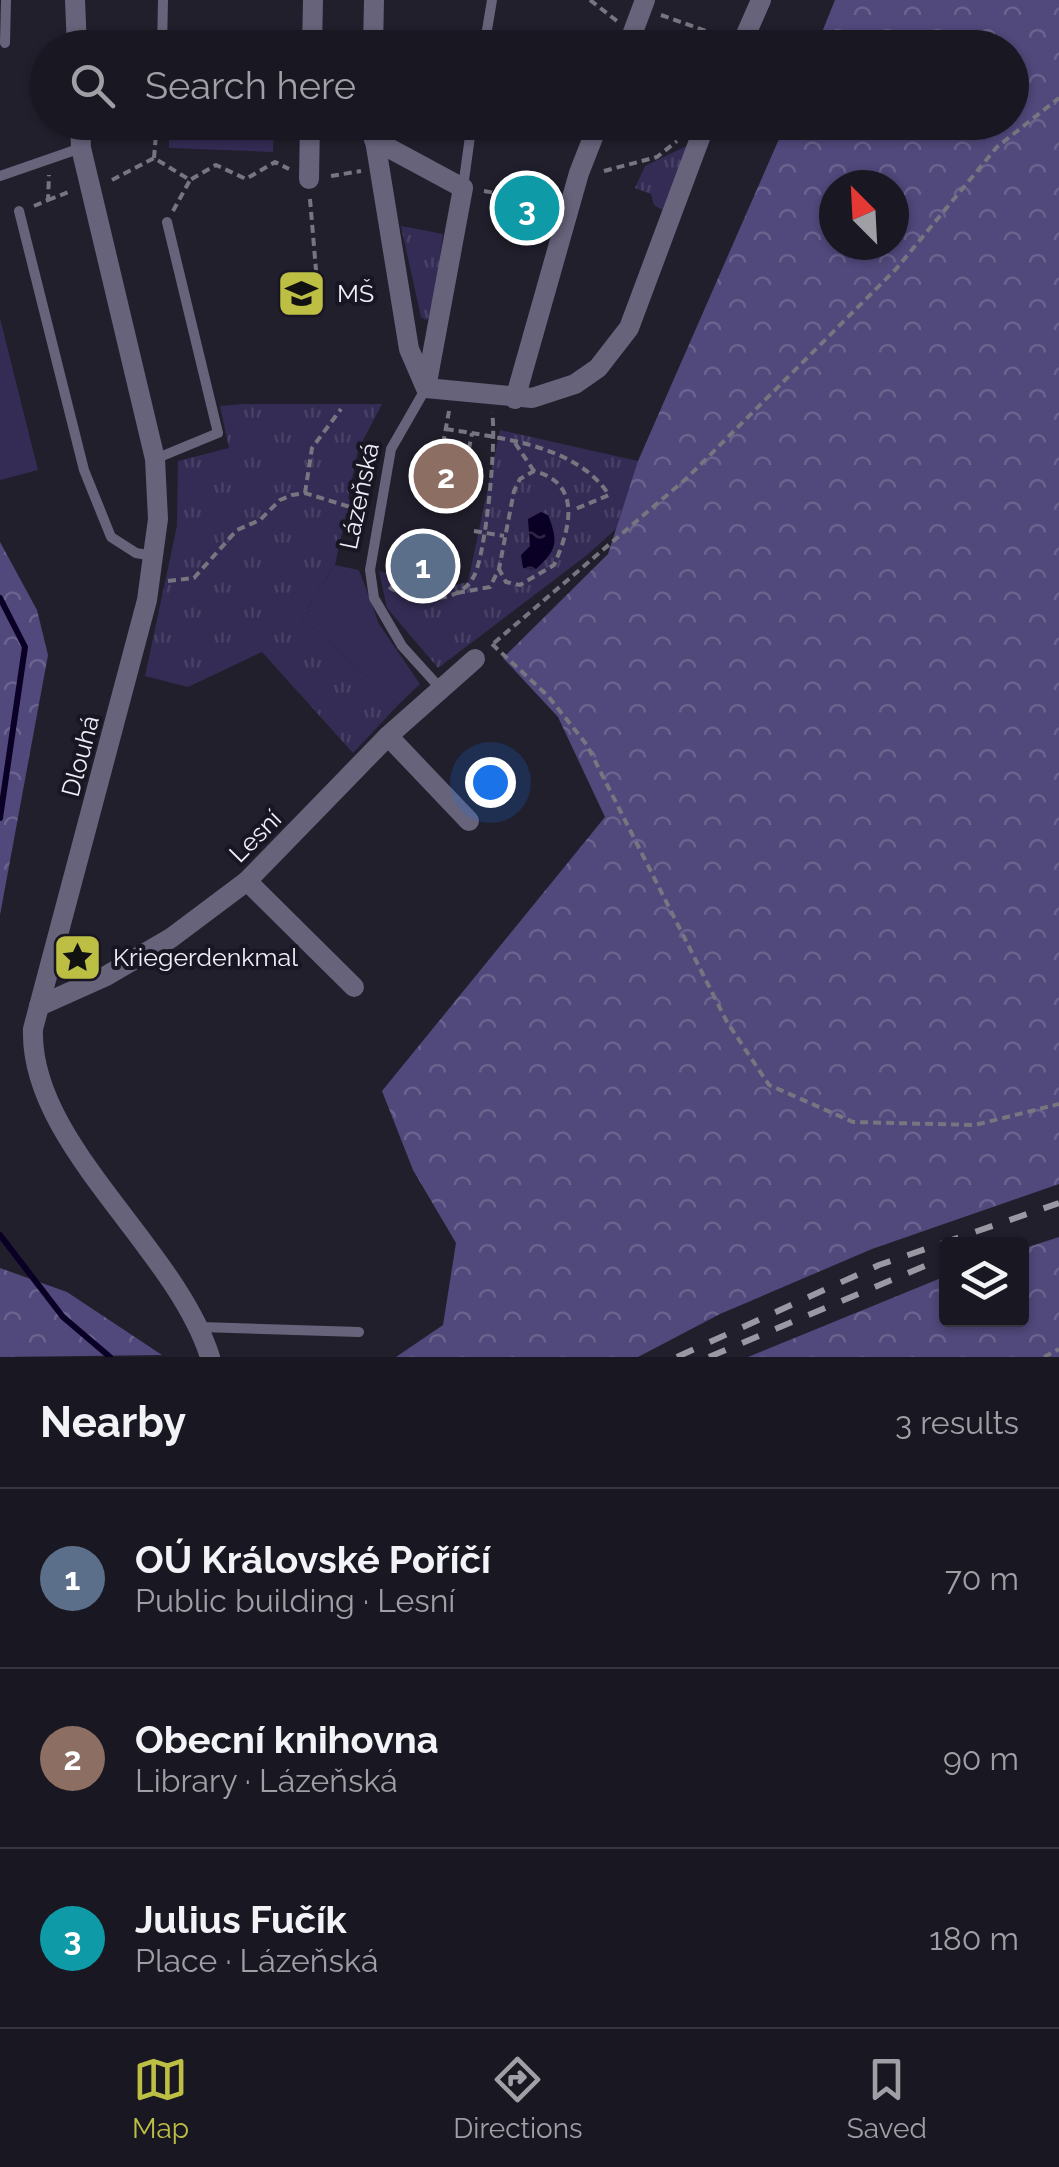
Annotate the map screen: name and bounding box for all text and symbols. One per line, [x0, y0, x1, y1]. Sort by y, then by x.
search box [30, 30, 1029, 140]
icon: search [65, 58, 120, 113]
text: Search here [145, 63, 356, 108]
pin: 3 [494, 170, 560, 246]
north arrow [819, 170, 909, 260]
school or university icon: MŠ [276, 267, 328, 319]
place label: MŠ [337, 278, 374, 308]
pin: 2 [414, 438, 478, 514]
street label: Lázeňská [333, 440, 385, 552]
pin: 1 [390, 528, 456, 604]
street label: Dlouhá [55, 712, 105, 800]
your location [465, 757, 516, 808]
street label: Lesní [223, 803, 288, 868]
place icon: Kriegerdenkmal [52, 931, 104, 983]
place label: Kriegerdenkmal [113, 942, 298, 972]
map controls [939, 1237, 1029, 1327]
button: layers [939, 1237, 1029, 1327]
text: Nearby [40, 1398, 186, 1447]
text: 3 results [895, 1404, 1019, 1441]
text: OÚ Královské Poříčí [135, 1537, 491, 1582]
text: 1 [65, 1560, 80, 1597]
text: 70 m [945, 1560, 1019, 1597]
text: Public building · Lesní [135, 1582, 455, 1619]
text: Obecní knihovna [135, 1717, 439, 1762]
text: 2 [63, 1740, 82, 1777]
text: 90 m [943, 1740, 1019, 1777]
text: Library · Lázeňská [135, 1762, 398, 1799]
text: Julius Fučík [135, 1897, 347, 1942]
text: 3 [64, 1920, 81, 1957]
text: 180 m [929, 1920, 1019, 1957]
text: Place · Lázeňská [135, 1942, 378, 1979]
tab: Map [132, 2052, 189, 2145]
tab: Directions [453, 2052, 583, 2145]
tab: Saved [847, 2052, 927, 2145]

